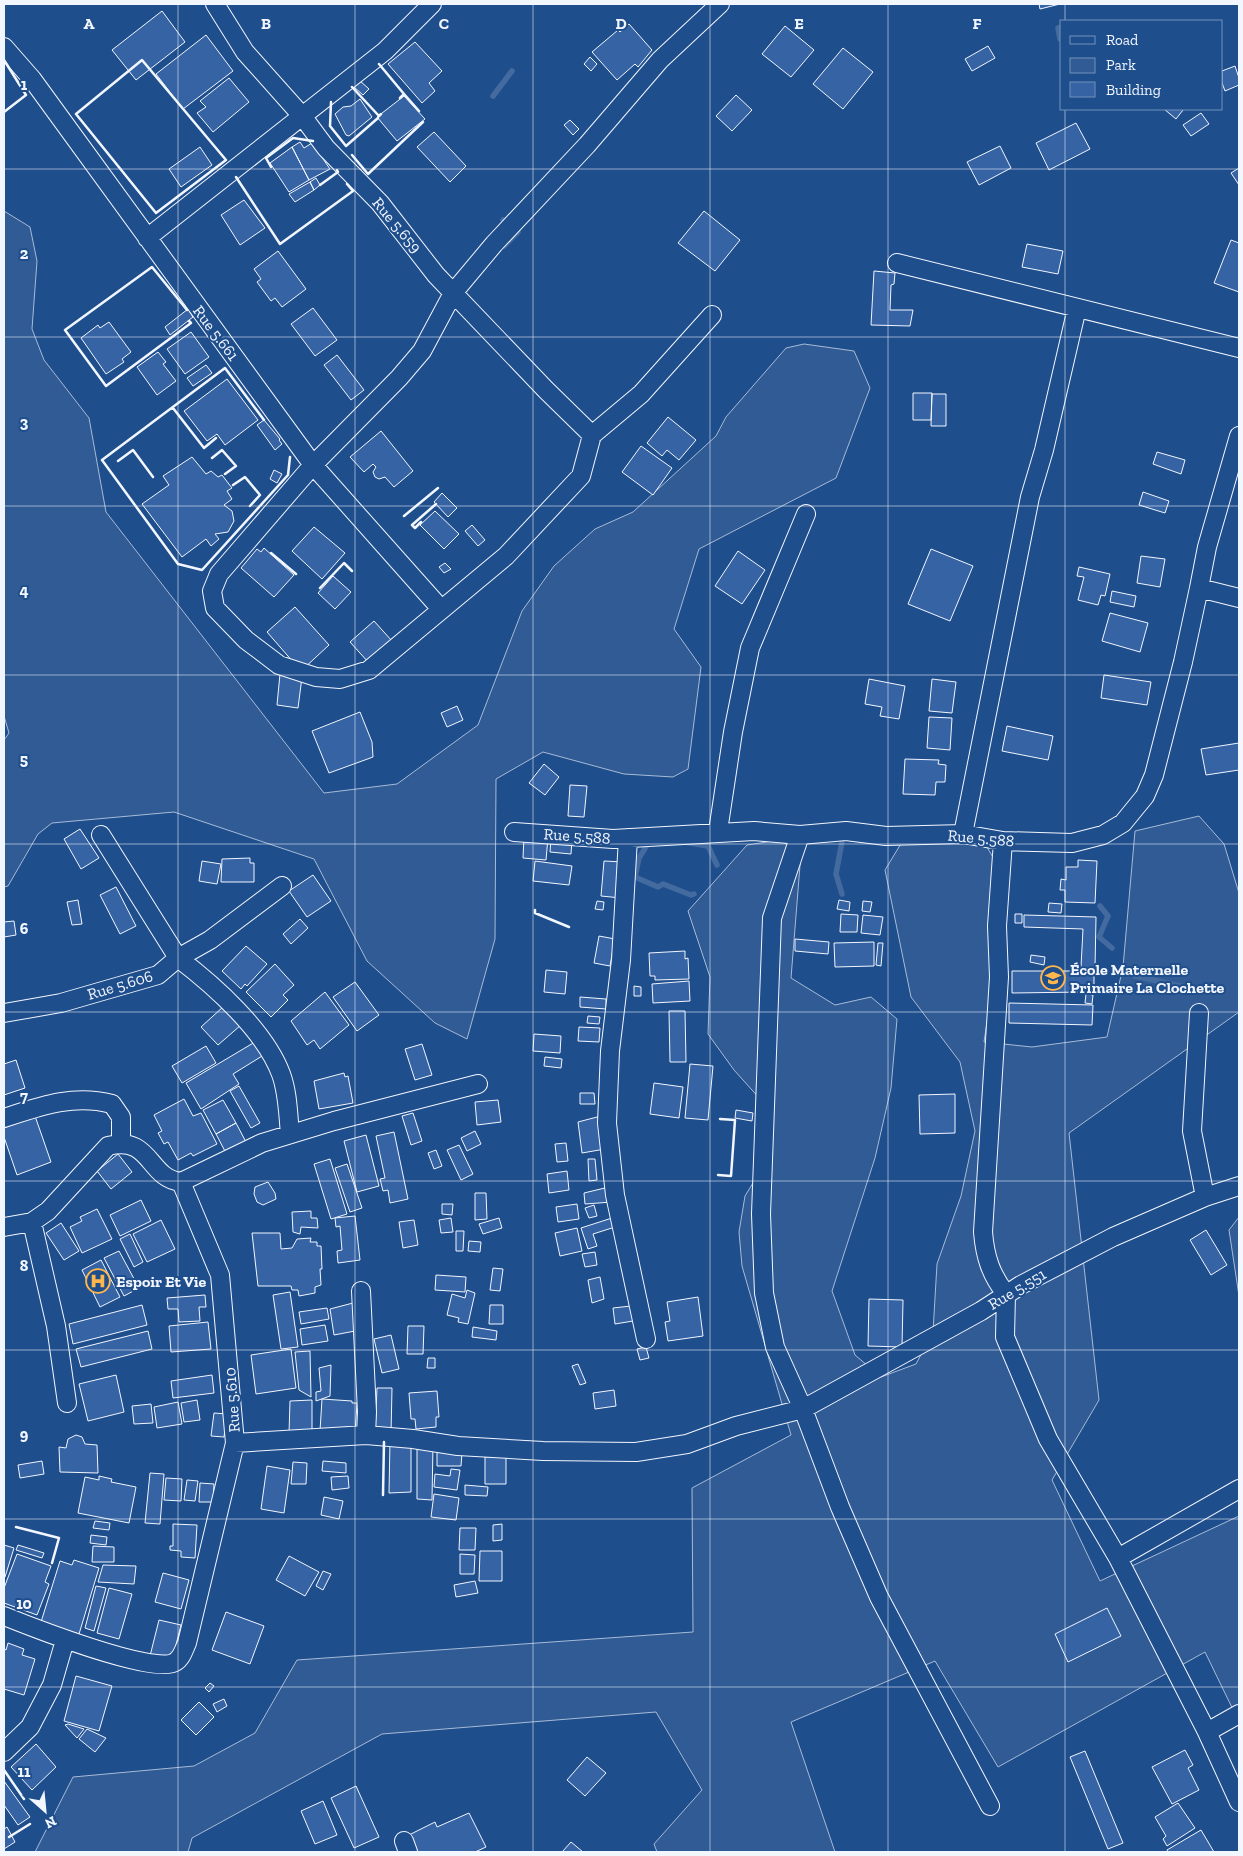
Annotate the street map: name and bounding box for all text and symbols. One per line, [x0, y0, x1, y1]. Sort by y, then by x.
text: A [84, 14, 95, 33]
text: B [261, 14, 271, 33]
text: C [439, 14, 449, 33]
text: D [615, 14, 627, 33]
text: E [794, 14, 804, 33]
text: F [972, 14, 982, 33]
legend [1060, 20, 1223, 110]
text: Road [1106, 31, 1139, 49]
text: Park [1106, 56, 1136, 74]
text: 1 [21, 75, 28, 94]
text: Building [1106, 81, 1161, 99]
street label: Rue 5.659 [368, 193, 426, 257]
text: 2 [20, 244, 29, 263]
street label: Rue 5.661 [189, 302, 243, 364]
text: 3 [20, 413, 29, 432]
text: 4 [19, 581, 29, 600]
text: 5 [20, 750, 28, 769]
street label: Rue 5.588 [543, 824, 611, 848]
street label: Rue 5.588 [947, 826, 1015, 850]
text: 6 [20, 919, 29, 938]
place label: École Maternelle Primaire La Clochette [1070, 960, 1225, 997]
school or university icon: École Maternelle Primaire La Clochette [1040, 965, 1066, 991]
street label: Rue 5.606 [85, 966, 155, 1004]
text: 7 [20, 1087, 28, 1106]
text: 8 [20, 1256, 29, 1275]
street label: Rue 5.551 [985, 1264, 1049, 1314]
hospital icon: Espoir Et Vie [85, 1268, 111, 1294]
place label: Espoir Et Vie [116, 1272, 207, 1291]
street label: Rue 5.610 [220, 1367, 244, 1433]
text: 9 [20, 1425, 29, 1444]
text: 10 [16, 1594, 32, 1613]
text: 11 [18, 1762, 31, 1781]
north arrow [20, 1786, 70, 1836]
text: N [42, 1812, 59, 1832]

